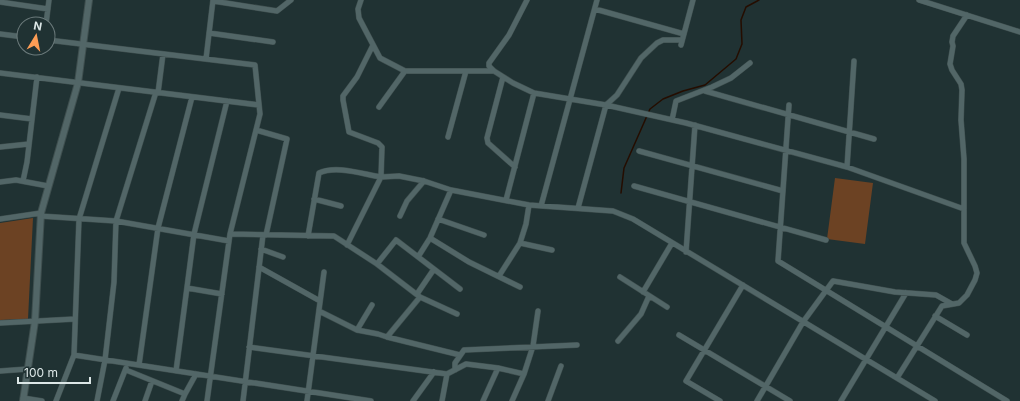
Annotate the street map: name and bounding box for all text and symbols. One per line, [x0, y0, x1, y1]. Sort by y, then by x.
north arrow [16, 16, 56, 56]
text: N [32, 19, 43, 34]
scale bar [18, 359, 90, 385]
text: 100 m [24, 365, 58, 380]

